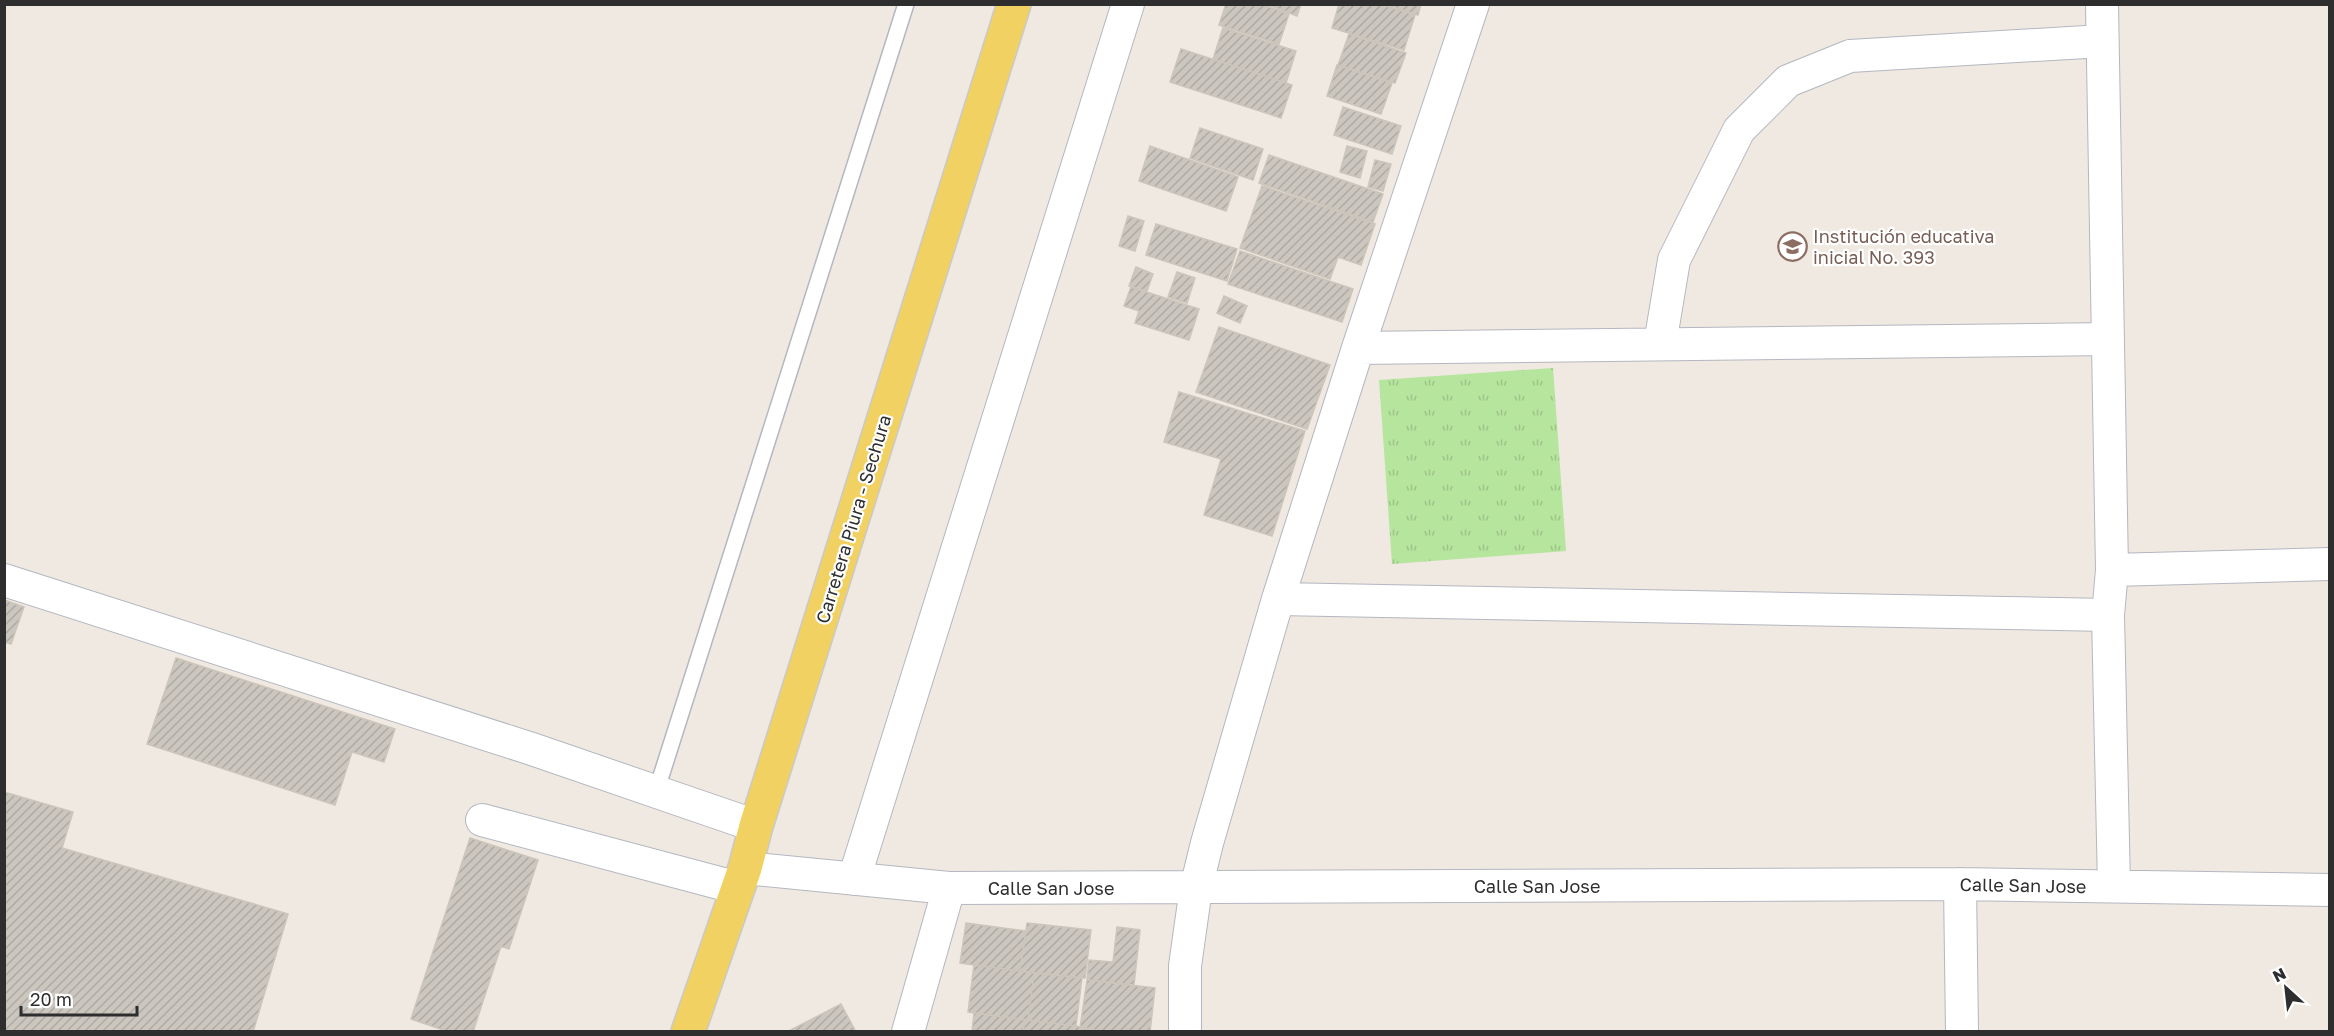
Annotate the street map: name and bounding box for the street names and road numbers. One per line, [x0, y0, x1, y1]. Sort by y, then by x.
street label: Carretera Piura - Sechura [811, 412, 895, 626]
street label: Calle San Jose [1959, 873, 2087, 897]
street label: Calle San Jose [1474, 875, 1600, 897]
street label: Calle San Jose [988, 877, 1114, 899]

